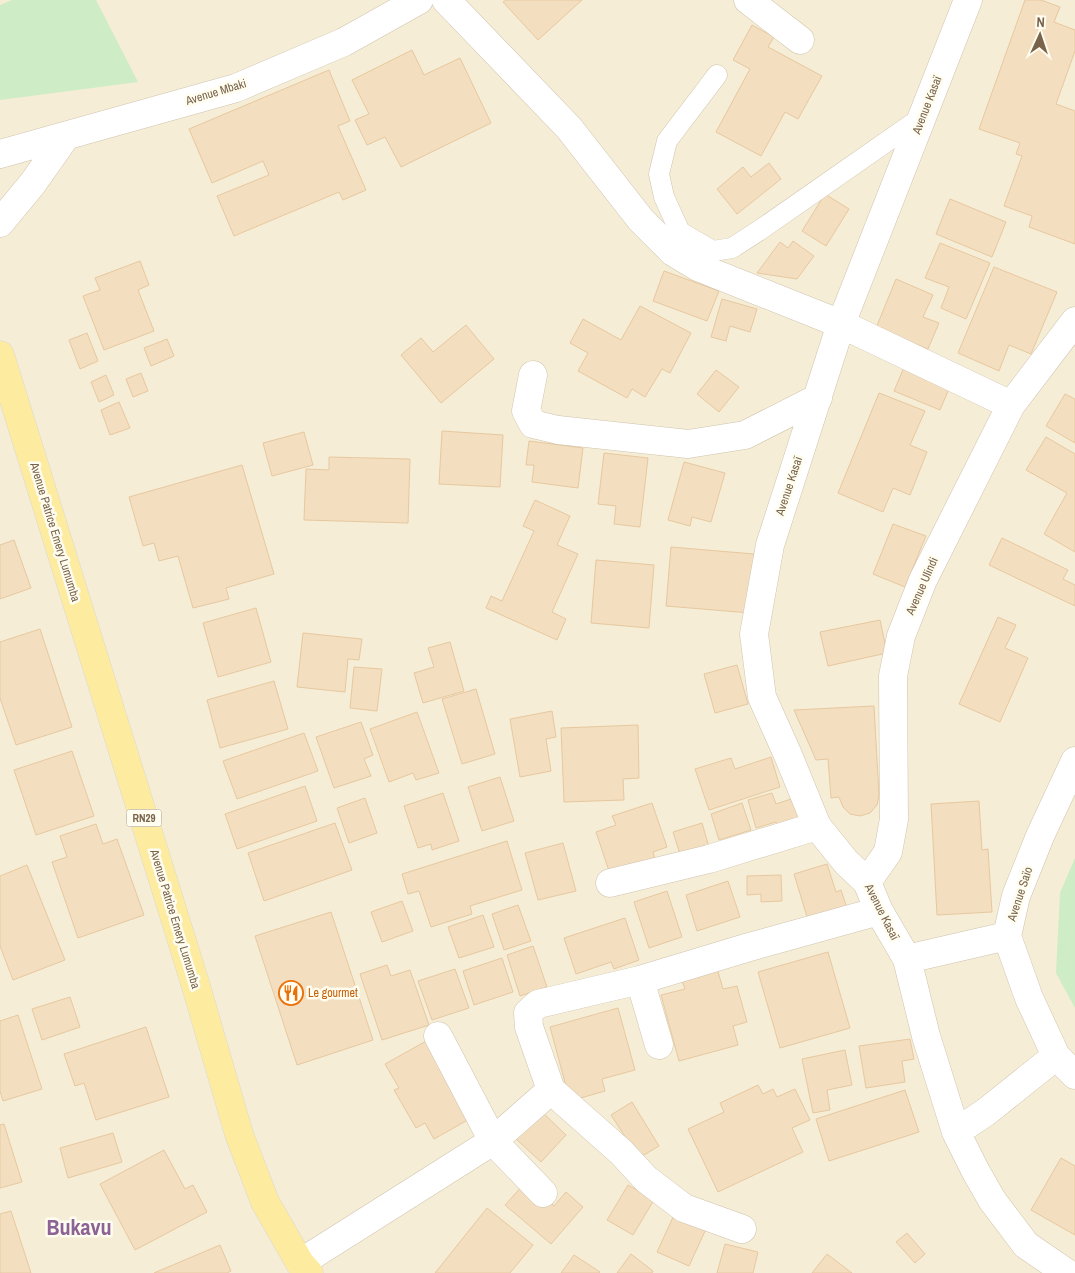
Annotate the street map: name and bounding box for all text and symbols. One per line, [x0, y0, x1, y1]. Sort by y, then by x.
north arrow [1015, 10, 1065, 60]
text: N [1036, 13, 1045, 31]
street label: Avenue Kasaï [908, 73, 946, 137]
street label: Avenue Mbaki [183, 75, 248, 109]
street label: Avenue Kasaï [772, 454, 806, 518]
street label: Avenue Patrice Emery Lumumba [26, 459, 84, 604]
street label: Avenue Ulindi [902, 555, 942, 618]
road number: RN29 [126, 810, 162, 826]
street label: Avenue Patrice Emery Lumumba [146, 846, 204, 991]
street label: Avenue Saïo [1003, 865, 1036, 924]
street label: Avenue Kasaï [861, 880, 903, 943]
restaurant icon: Le gourmet [278, 980, 304, 1006]
place label: Le gourmet [308, 985, 358, 1001]
district label: Bukavu [46, 1212, 112, 1242]

